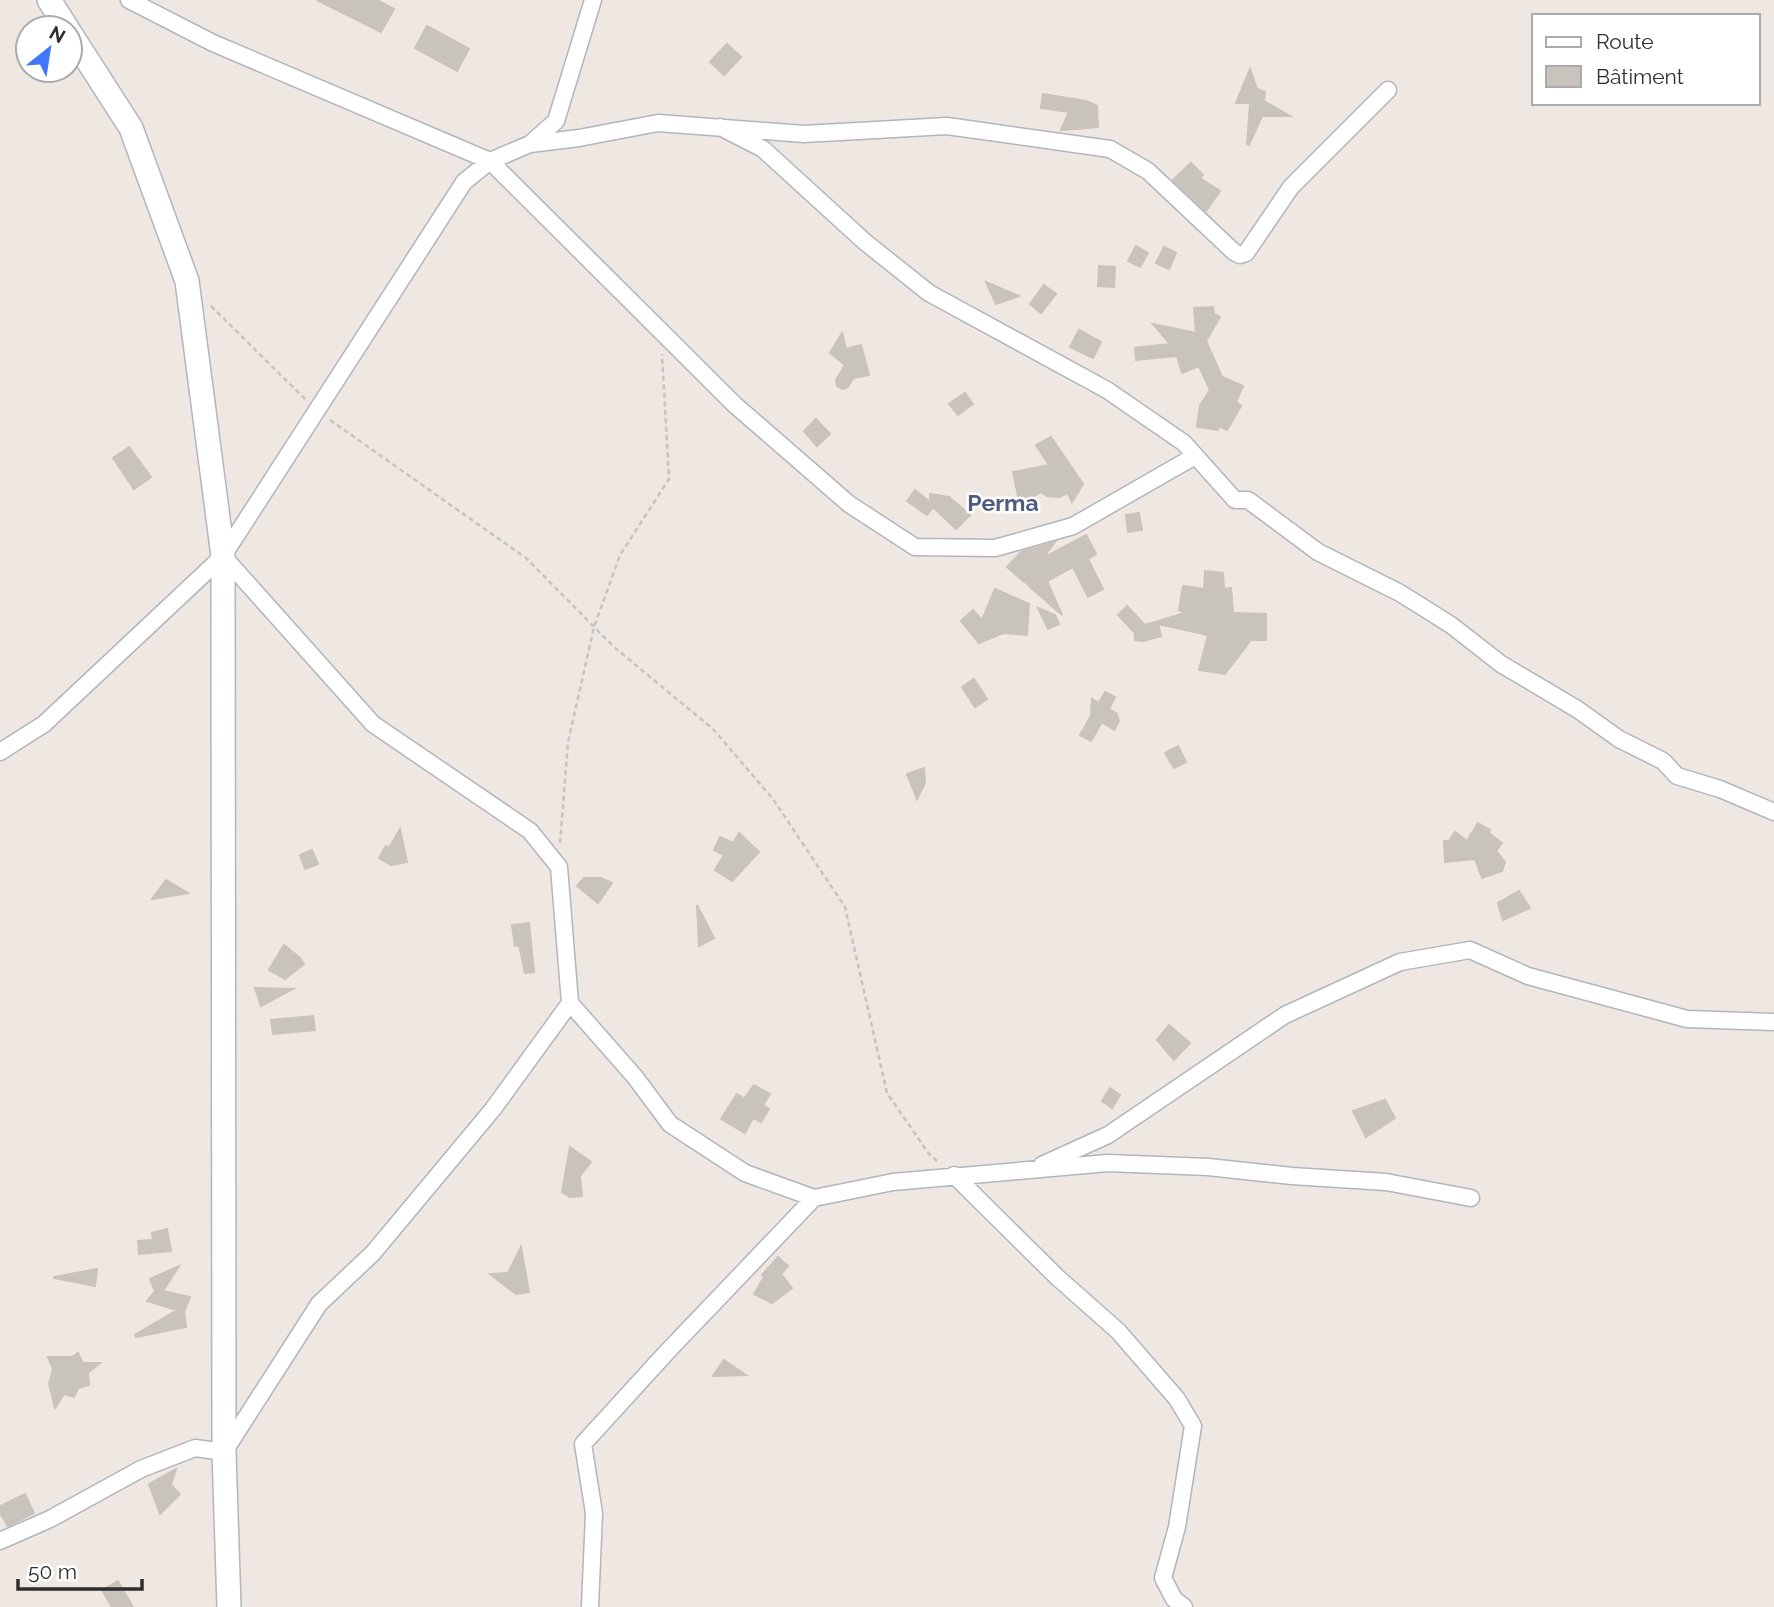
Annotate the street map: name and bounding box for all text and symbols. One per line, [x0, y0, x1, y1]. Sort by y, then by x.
north arrow [14, 14, 84, 84]
legend [1532, 14, 1760, 105]
text: N [46, 21, 69, 47]
text: Route [1596, 29, 1654, 54]
text: Bâtiment [1596, 64, 1684, 89]
district label: Perma [967, 489, 1039, 516]
scale bar [18, 1548, 142, 1592]
text: 50 m [28, 1559, 77, 1584]

